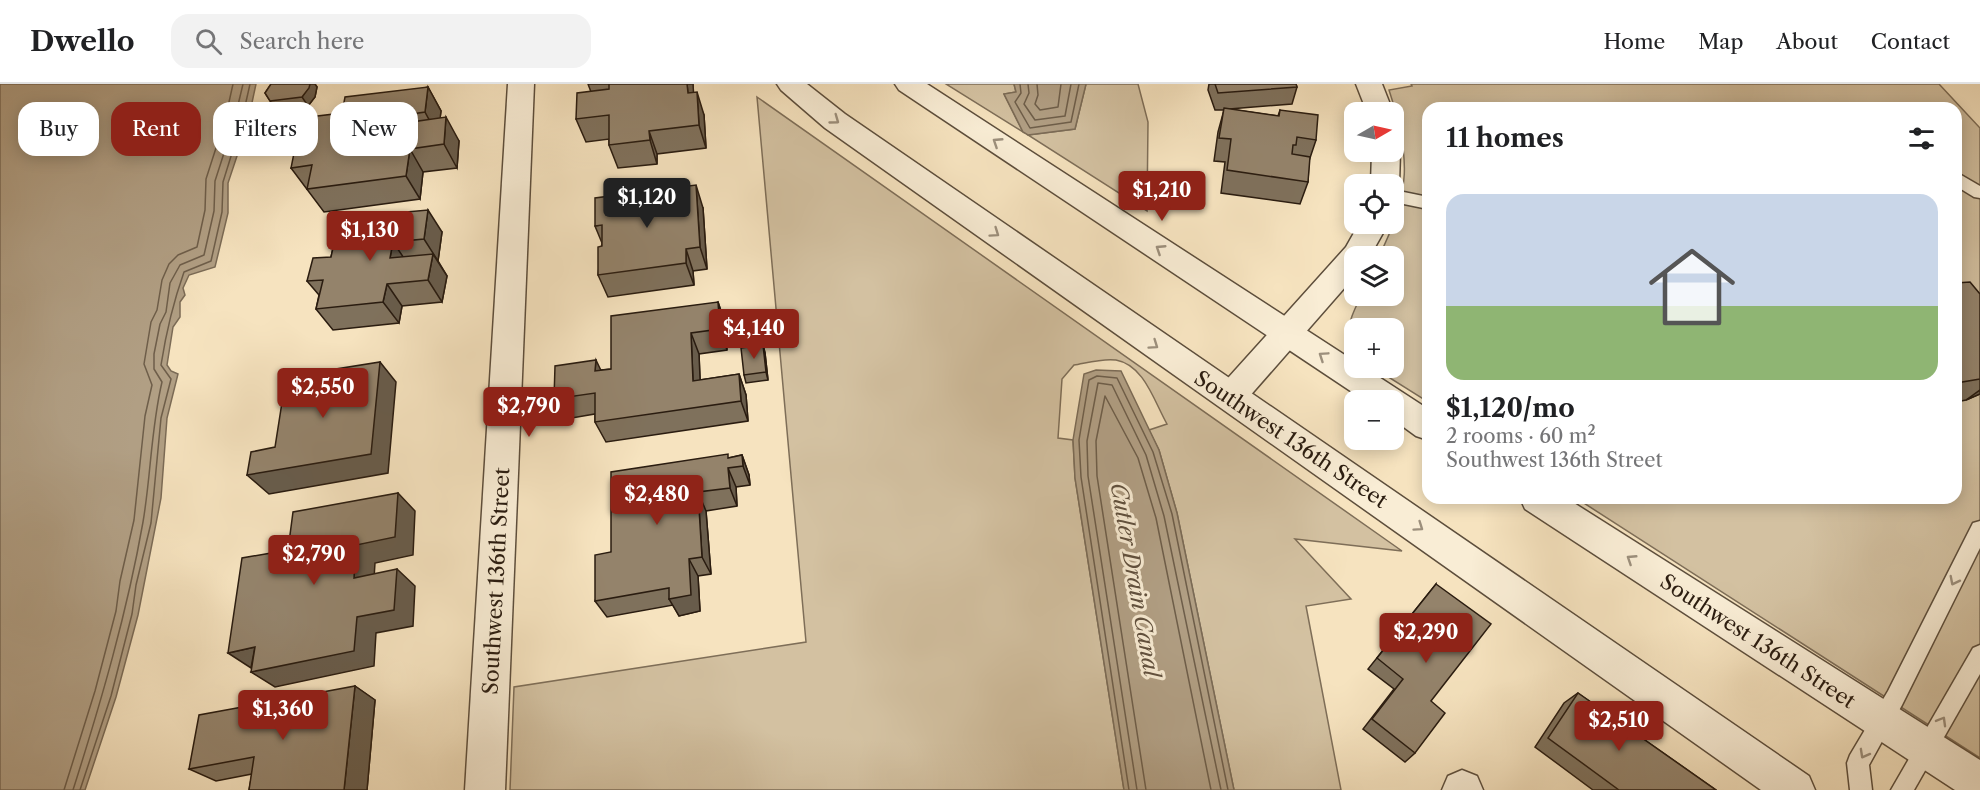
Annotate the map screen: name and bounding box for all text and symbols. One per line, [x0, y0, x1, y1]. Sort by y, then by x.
search box [171, 14, 591, 68]
text: Dwello [30, 24, 135, 58]
icon: search [192, 25, 225, 58]
text: Search here [240, 28, 364, 55]
text: Home [1604, 29, 1665, 54]
text: Map [1698, 29, 1743, 54]
text: About [1776, 29, 1838, 54]
text: Contact [1871, 29, 1950, 54]
chip: Buy [18, 102, 99, 156]
chip: Rent [111, 102, 201, 156]
chip: Filters [213, 102, 318, 156]
chip: New [330, 102, 418, 156]
north arrow [1344, 102, 1404, 162]
map controls [1344, 102, 1404, 450]
one-way arrow [829, 113, 840, 124]
text: 11 homes [1446, 122, 1564, 154]
icon: filters [1905, 122, 1938, 155]
one-way arrow [993, 138, 1003, 150]
pin: $1,210 [1113, 171, 1211, 222]
button: locate [1344, 174, 1404, 234]
pin: $1,120 [598, 178, 696, 229]
text: $1,210 [1132, 178, 1192, 202]
text: $1,120 [617, 185, 677, 209]
pin: $1,130 [321, 211, 419, 262]
text: $1,130 [341, 218, 399, 242]
one-way arrow [988, 226, 999, 237]
icon: home [1638, 233, 1746, 341]
one-way arrow [1156, 246, 1167, 257]
button: layers [1344, 246, 1404, 306]
pin: $4,140 [705, 309, 803, 360]
text: $4,140 [723, 316, 785, 340]
button: + [1344, 318, 1404, 378]
one-way arrow [1148, 338, 1159, 349]
one-way arrow [1319, 353, 1330, 364]
street label: Southwest 136th Street [1190, 365, 1393, 513]
pin: $2,550 [274, 368, 372, 419]
text: $2,550 [291, 375, 355, 399]
pin: $2,790 [480, 387, 578, 438]
button: − [1344, 390, 1404, 450]
text: $1,120/mo [1446, 392, 1575, 424]
text: $2,790 [497, 394, 561, 418]
text: 2 rooms · 60 m² [1446, 424, 1596, 448]
text: Southwest 136th Street [1446, 448, 1663, 472]
street label: Southwest 136th Street [478, 466, 514, 695]
pin: $2,480 [608, 475, 706, 526]
water label: Cutler Drain Canal [1105, 481, 1166, 682]
text: $2,480 [624, 482, 690, 506]
one-way arrow [1412, 520, 1423, 531]
pin: $2,790 [265, 535, 363, 586]
text: $2,790 [282, 542, 346, 566]
one-way arrow [1626, 555, 1637, 566]
street label: Southwest 136th Street [1656, 569, 1861, 714]
one-way arrow [1949, 574, 1961, 585]
pin: $2,290 [1377, 613, 1475, 664]
text: $2,290 [1394, 620, 1458, 644]
pin: $1,360 [234, 690, 332, 741]
text: $1,360 [252, 697, 314, 721]
pin: $2,510 [1570, 701, 1668, 752]
text: $2,510 [1588, 708, 1650, 732]
one-way arrow [1934, 717, 1946, 727]
one-way arrow [1860, 748, 1871, 758]

